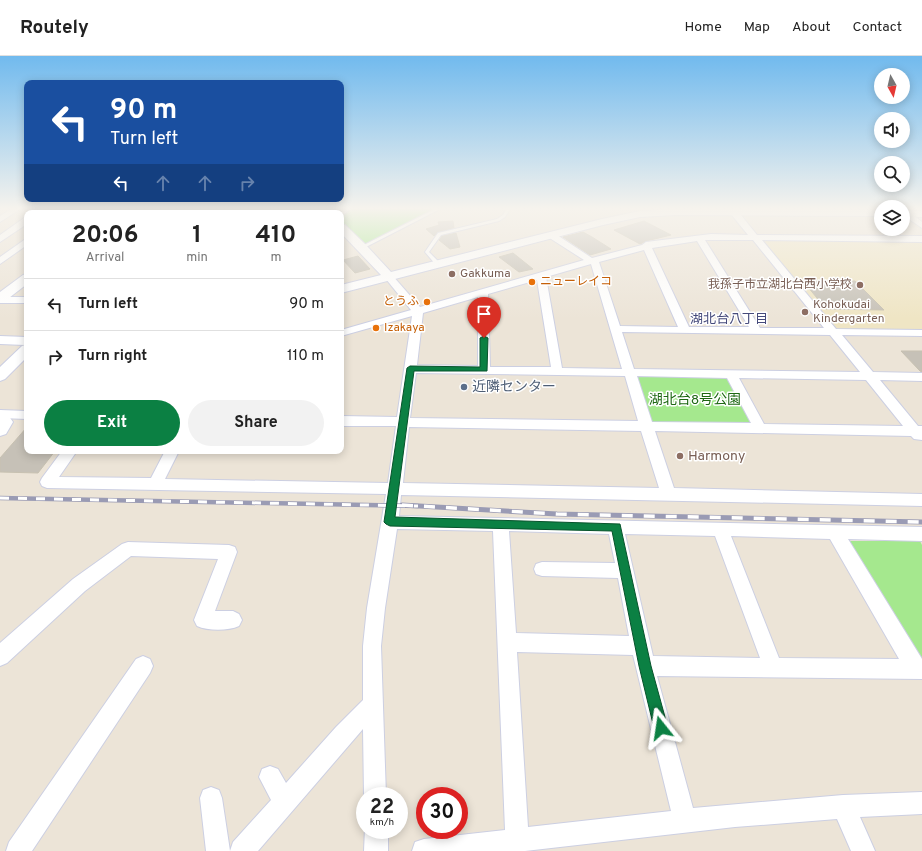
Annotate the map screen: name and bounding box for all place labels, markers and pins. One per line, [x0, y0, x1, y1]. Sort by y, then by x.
place label: Gakkuma [460, 266, 511, 282]
marker: Gakkuma [447, 269, 457, 279]
place label: ニューレイコ [540, 274, 612, 290]
marker: ニューレイコ [527, 277, 537, 287]
place label: 我孫子市立湖北台西小学校 [708, 277, 852, 293]
marker: 我孫子市立湖北台西小学校 [855, 280, 865, 290]
place label: とうふ [383, 294, 419, 310]
marker: とうふ [422, 297, 432, 307]
pin [467, 297, 501, 338]
place label: Kohokudai Kindergarten [813, 297, 885, 327]
marker: Kohokudai Kindergarten [800, 307, 810, 317]
place label: Izakaya [384, 320, 425, 336]
marker: Izakaya [371, 323, 381, 333]
place label: 近隣センター [472, 379, 556, 396]
marker: 近隣センター [459, 382, 469, 392]
place label: Harmony [688, 448, 745, 465]
marker: Harmony [675, 451, 685, 461]

